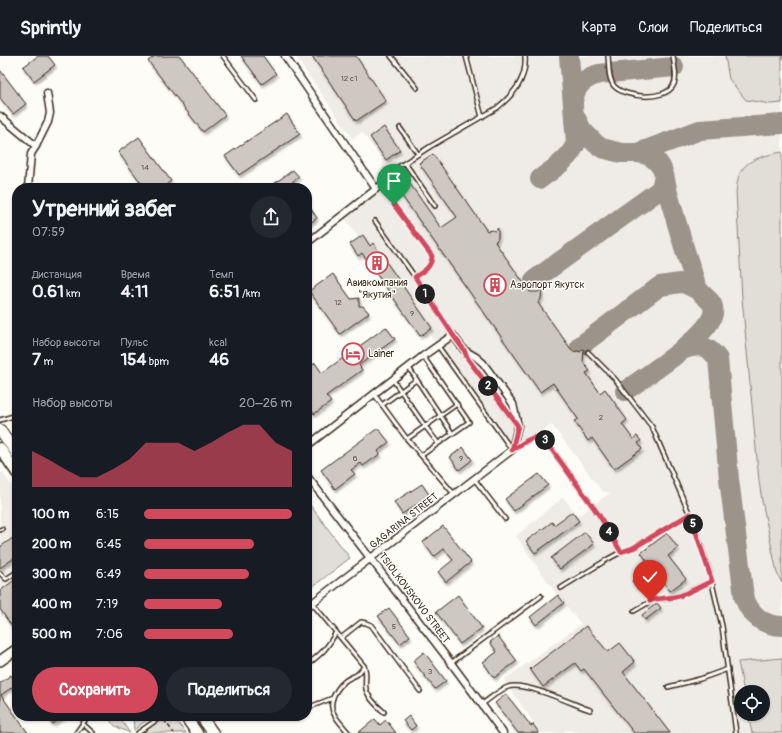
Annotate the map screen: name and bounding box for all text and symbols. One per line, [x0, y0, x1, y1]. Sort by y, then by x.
text: Sprintly [20, 16, 81, 40]
text: Карта [582, 19, 616, 36]
text: Слои [638, 19, 668, 36]
text: Поделиться [690, 19, 762, 36]
house number: 12 с1 [341, 74, 357, 83]
house number: 14 [141, 163, 149, 172]
pin [377, 164, 411, 205]
icon: arrive [383, 170, 405, 192]
text: Утренний забег [32, 195, 176, 223]
button: share [250, 196, 292, 238]
text: 07:59 [32, 224, 65, 240]
building icon: Авиакомпания "Якутия" [364, 250, 390, 276]
text: Дистанция [32, 268, 82, 281]
text: Время [121, 268, 150, 281]
text: Темп [209, 268, 234, 281]
building icon: Аэропорт Якутск [482, 272, 508, 298]
place label: Авиакомпания "Якутия" [346, 277, 408, 301]
place label: Аэропорт Якутск [510, 279, 585, 291]
text: 0.61 [32, 281, 64, 302]
text: 4:11 [121, 281, 148, 302]
text: 6:51 [209, 281, 240, 302]
pin: 1 [415, 284, 435, 304]
text: km [64, 287, 81, 300]
text: /km [240, 287, 260, 300]
text: 1 [423, 287, 427, 300]
house number: 12 [334, 298, 342, 307]
house number: 9 [410, 309, 414, 318]
text: Набор высоты [32, 336, 100, 349]
text: Пульс [121, 336, 148, 349]
text: kcal [209, 336, 227, 349]
hotel icon: Lainer [340, 341, 366, 367]
place label: Lainer [368, 348, 395, 360]
text: 7 [32, 349, 41, 370]
text: 154 [121, 349, 146, 370]
text: 46 [209, 349, 229, 370]
text: m [41, 355, 53, 368]
text: bpm [146, 355, 169, 368]
pin: 2 [478, 376, 498, 396]
text: 2 [485, 379, 491, 392]
text: Набор высоты [32, 395, 113, 411]
text: 20–26 m [239, 395, 292, 411]
house number: 2 [599, 413, 604, 422]
pin: 3 [535, 430, 555, 450]
text: 3 [542, 433, 548, 446]
house number: 6 [353, 454, 358, 463]
house number: 9 [459, 454, 463, 463]
street label: GAGARINA STREET [367, 490, 441, 551]
text: 100 m [32, 506, 69, 522]
text: 6:15 [96, 506, 119, 522]
pin: 5 [683, 514, 703, 534]
text: 5 [690, 517, 696, 530]
pin: 4 [599, 522, 619, 542]
text: 4 [606, 525, 612, 538]
text: 200 m [32, 536, 71, 552]
text: 6:45 [96, 536, 122, 552]
street label: TSIOLKOVSKOVO STREET [376, 550, 452, 646]
pin [633, 560, 667, 601]
text: 300 m [32, 566, 71, 582]
text: 6:49 [96, 566, 121, 582]
icon: check [639, 566, 661, 588]
text: 400 m [32, 596, 72, 612]
text: 7:19 [96, 596, 118, 612]
house number: 5 [392, 622, 396, 631]
text: 500 m [32, 626, 71, 642]
text: 7:06 [96, 626, 123, 642]
button: Сохранить [32, 667, 158, 713]
button: Поделиться [166, 667, 292, 713]
house number: 3 [428, 667, 433, 676]
map controls [734, 685, 770, 721]
button: locate [734, 685, 770, 721]

